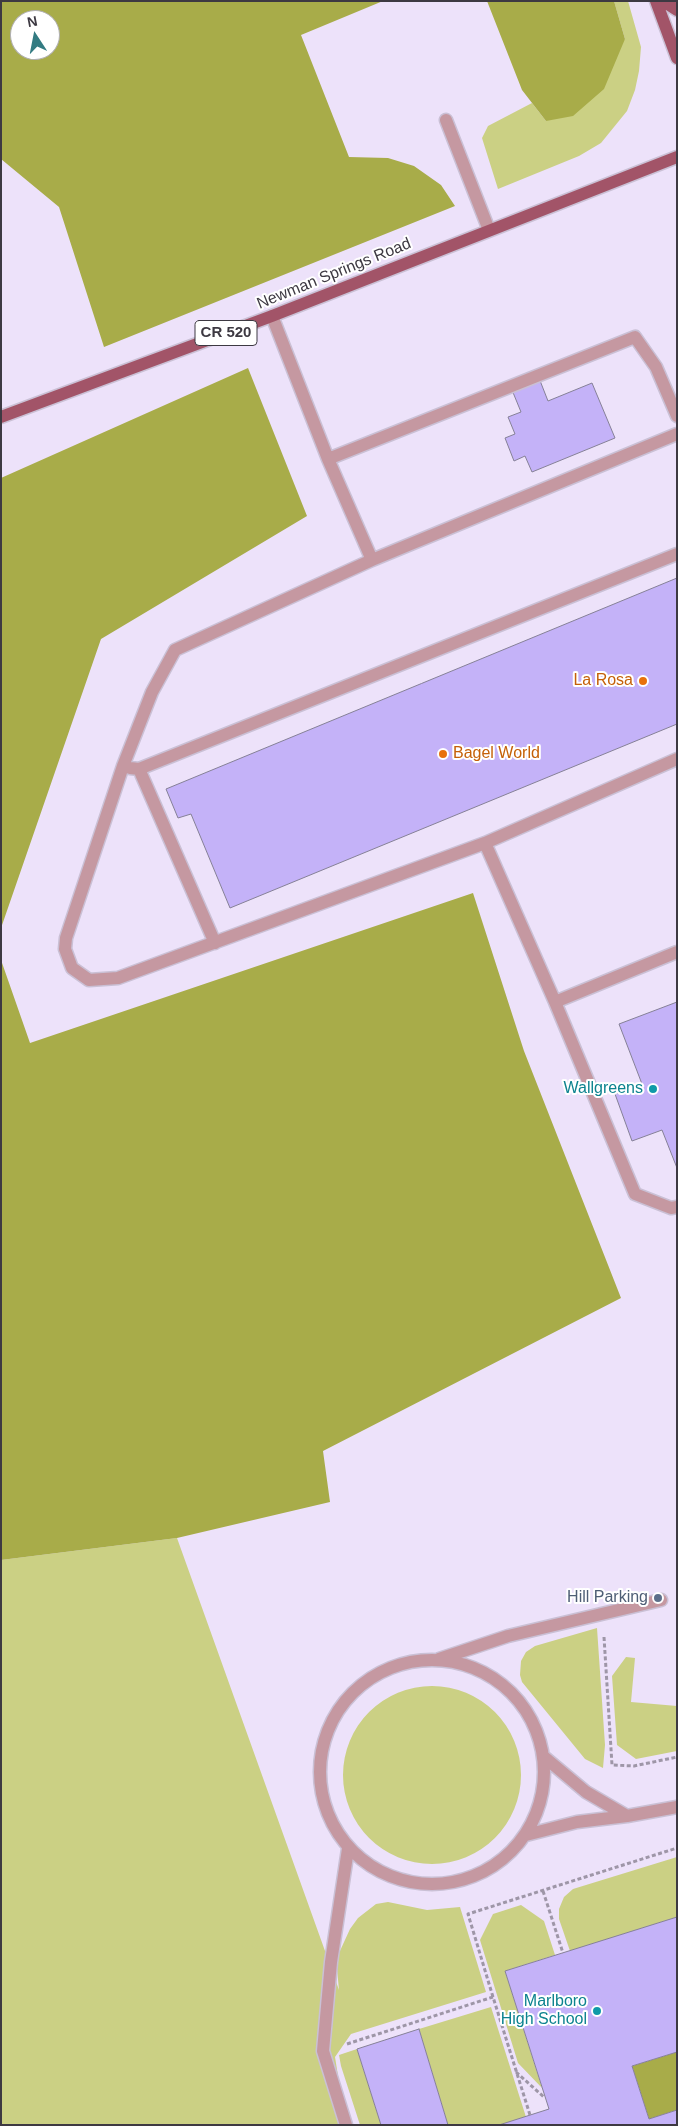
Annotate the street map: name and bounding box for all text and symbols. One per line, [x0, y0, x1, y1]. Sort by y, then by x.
north arrow [10, 10, 60, 60]
text: N [26, 12, 39, 30]
street label: Newman Springs Road [254, 234, 414, 314]
road number: CR 520 [195, 320, 257, 346]
place label: La Rosa [573, 671, 633, 691]
marker: La Rosa [637, 675, 649, 687]
place label: Bagel World [453, 744, 540, 764]
marker: Bagel World [437, 748, 449, 760]
place label: Wallgreens [564, 1079, 643, 1099]
marker: Wallgreens [647, 1083, 659, 1095]
place label: Hill Parking [567, 1588, 648, 1608]
marker: Hill Parking [652, 1592, 664, 1604]
place label: Marlboro High School [501, 1992, 587, 2030]
marker: Marlboro High School [591, 2005, 603, 2017]

